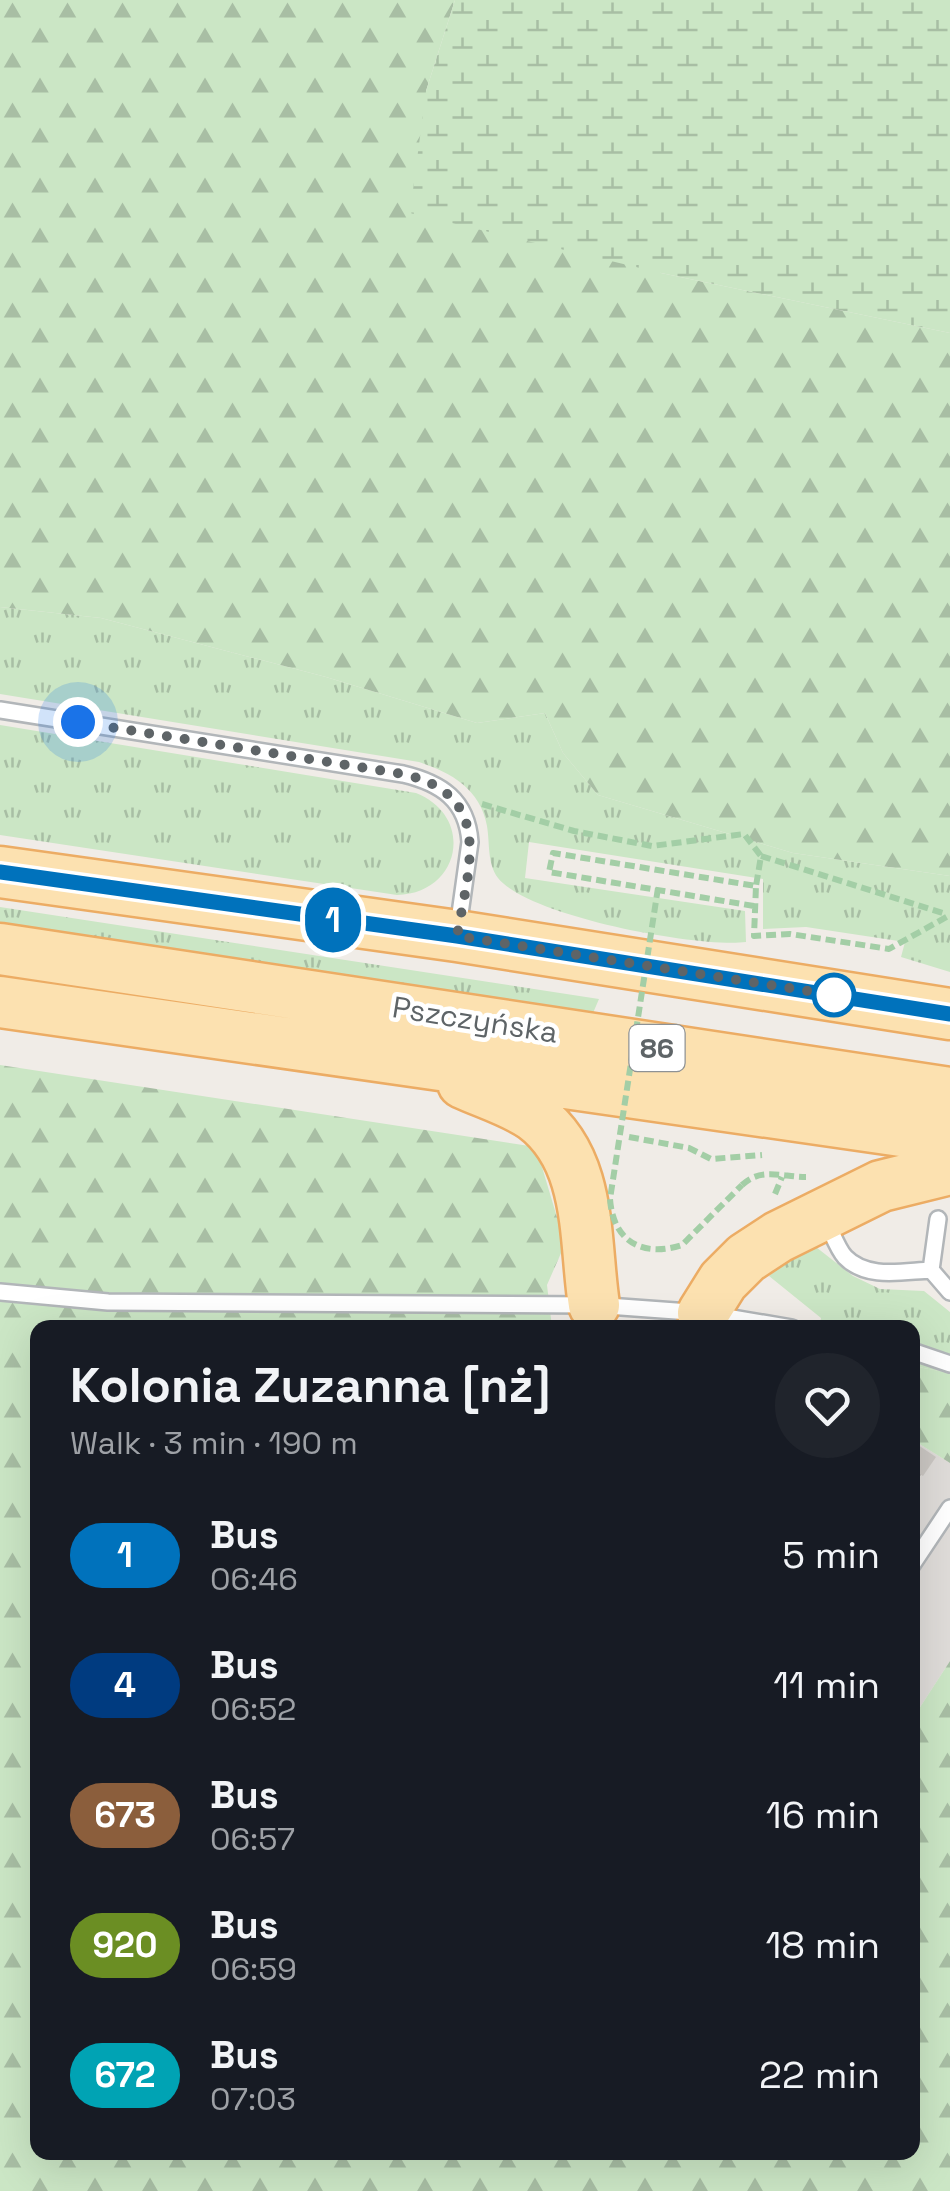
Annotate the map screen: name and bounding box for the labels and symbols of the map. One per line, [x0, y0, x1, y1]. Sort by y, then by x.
your location [53, 697, 103, 747]
line badge: 1 [300, 888, 366, 952]
unlabelled marker [813, 974, 855, 1016]
street label: Pszczyńska [389, 987, 561, 1052]
road number: 86 [630, 1025, 684, 1071]

